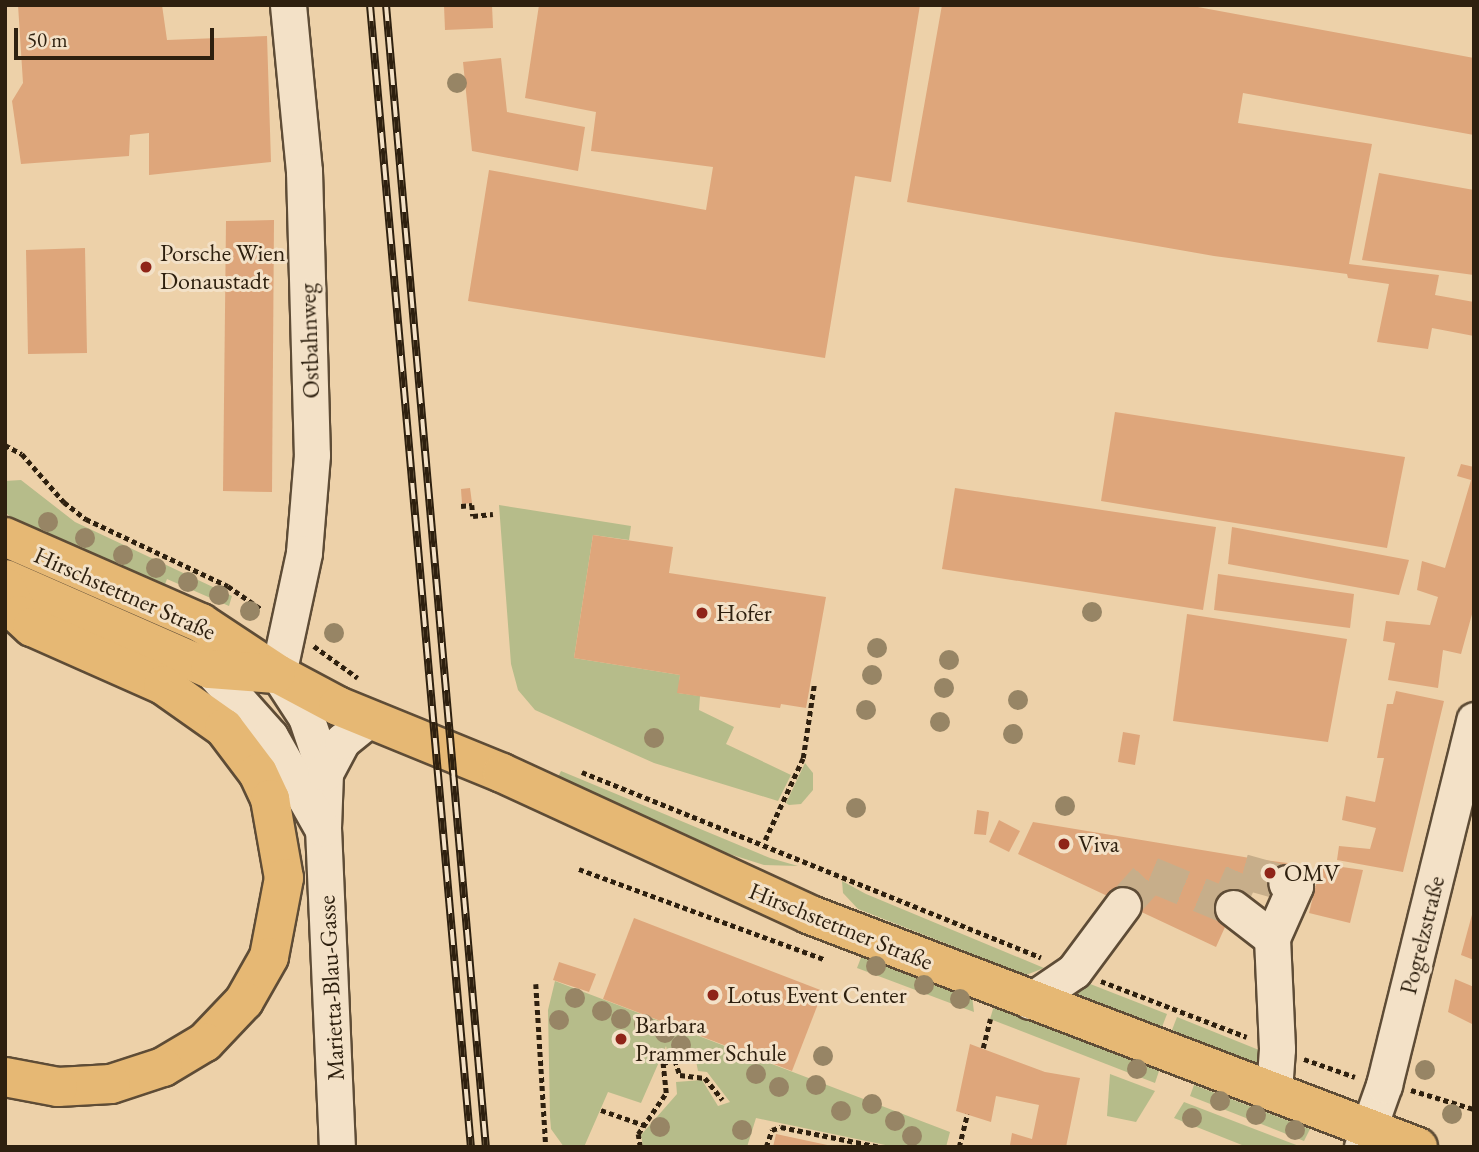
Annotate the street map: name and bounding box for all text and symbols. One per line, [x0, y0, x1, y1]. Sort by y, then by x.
scale bar [18, 14, 217, 58]
text: 50 m [27, 26, 68, 53]
place label: Porsche Wien Donaustadt [160, 239, 285, 295]
marker: Porsche Wien Donaustadt [138, 259, 154, 275]
street label: Ostbahnweg [293, 283, 325, 399]
street label: Hirschstettner Straße [30, 540, 220, 646]
place label: Hofer [716, 599, 772, 627]
marker: Hofer [694, 605, 710, 621]
place label: Viva [1078, 830, 1119, 858]
marker: Viva [1056, 836, 1072, 852]
place label: OMV [1284, 859, 1340, 887]
marker: OMV [1262, 865, 1278, 881]
street label: Pogrelzstraße [1393, 873, 1451, 997]
street label: Hirschstettner Straße [745, 876, 937, 976]
street label: Marietta-Blau-Gasse [312, 894, 350, 1082]
place label: Lotus Event Center [727, 981, 907, 1009]
marker: Lotus Event Center [705, 987, 721, 1003]
place label: Barbara Prammer Schule [635, 1011, 786, 1067]
marker: Barbara Prammer Schule [613, 1031, 629, 1047]

